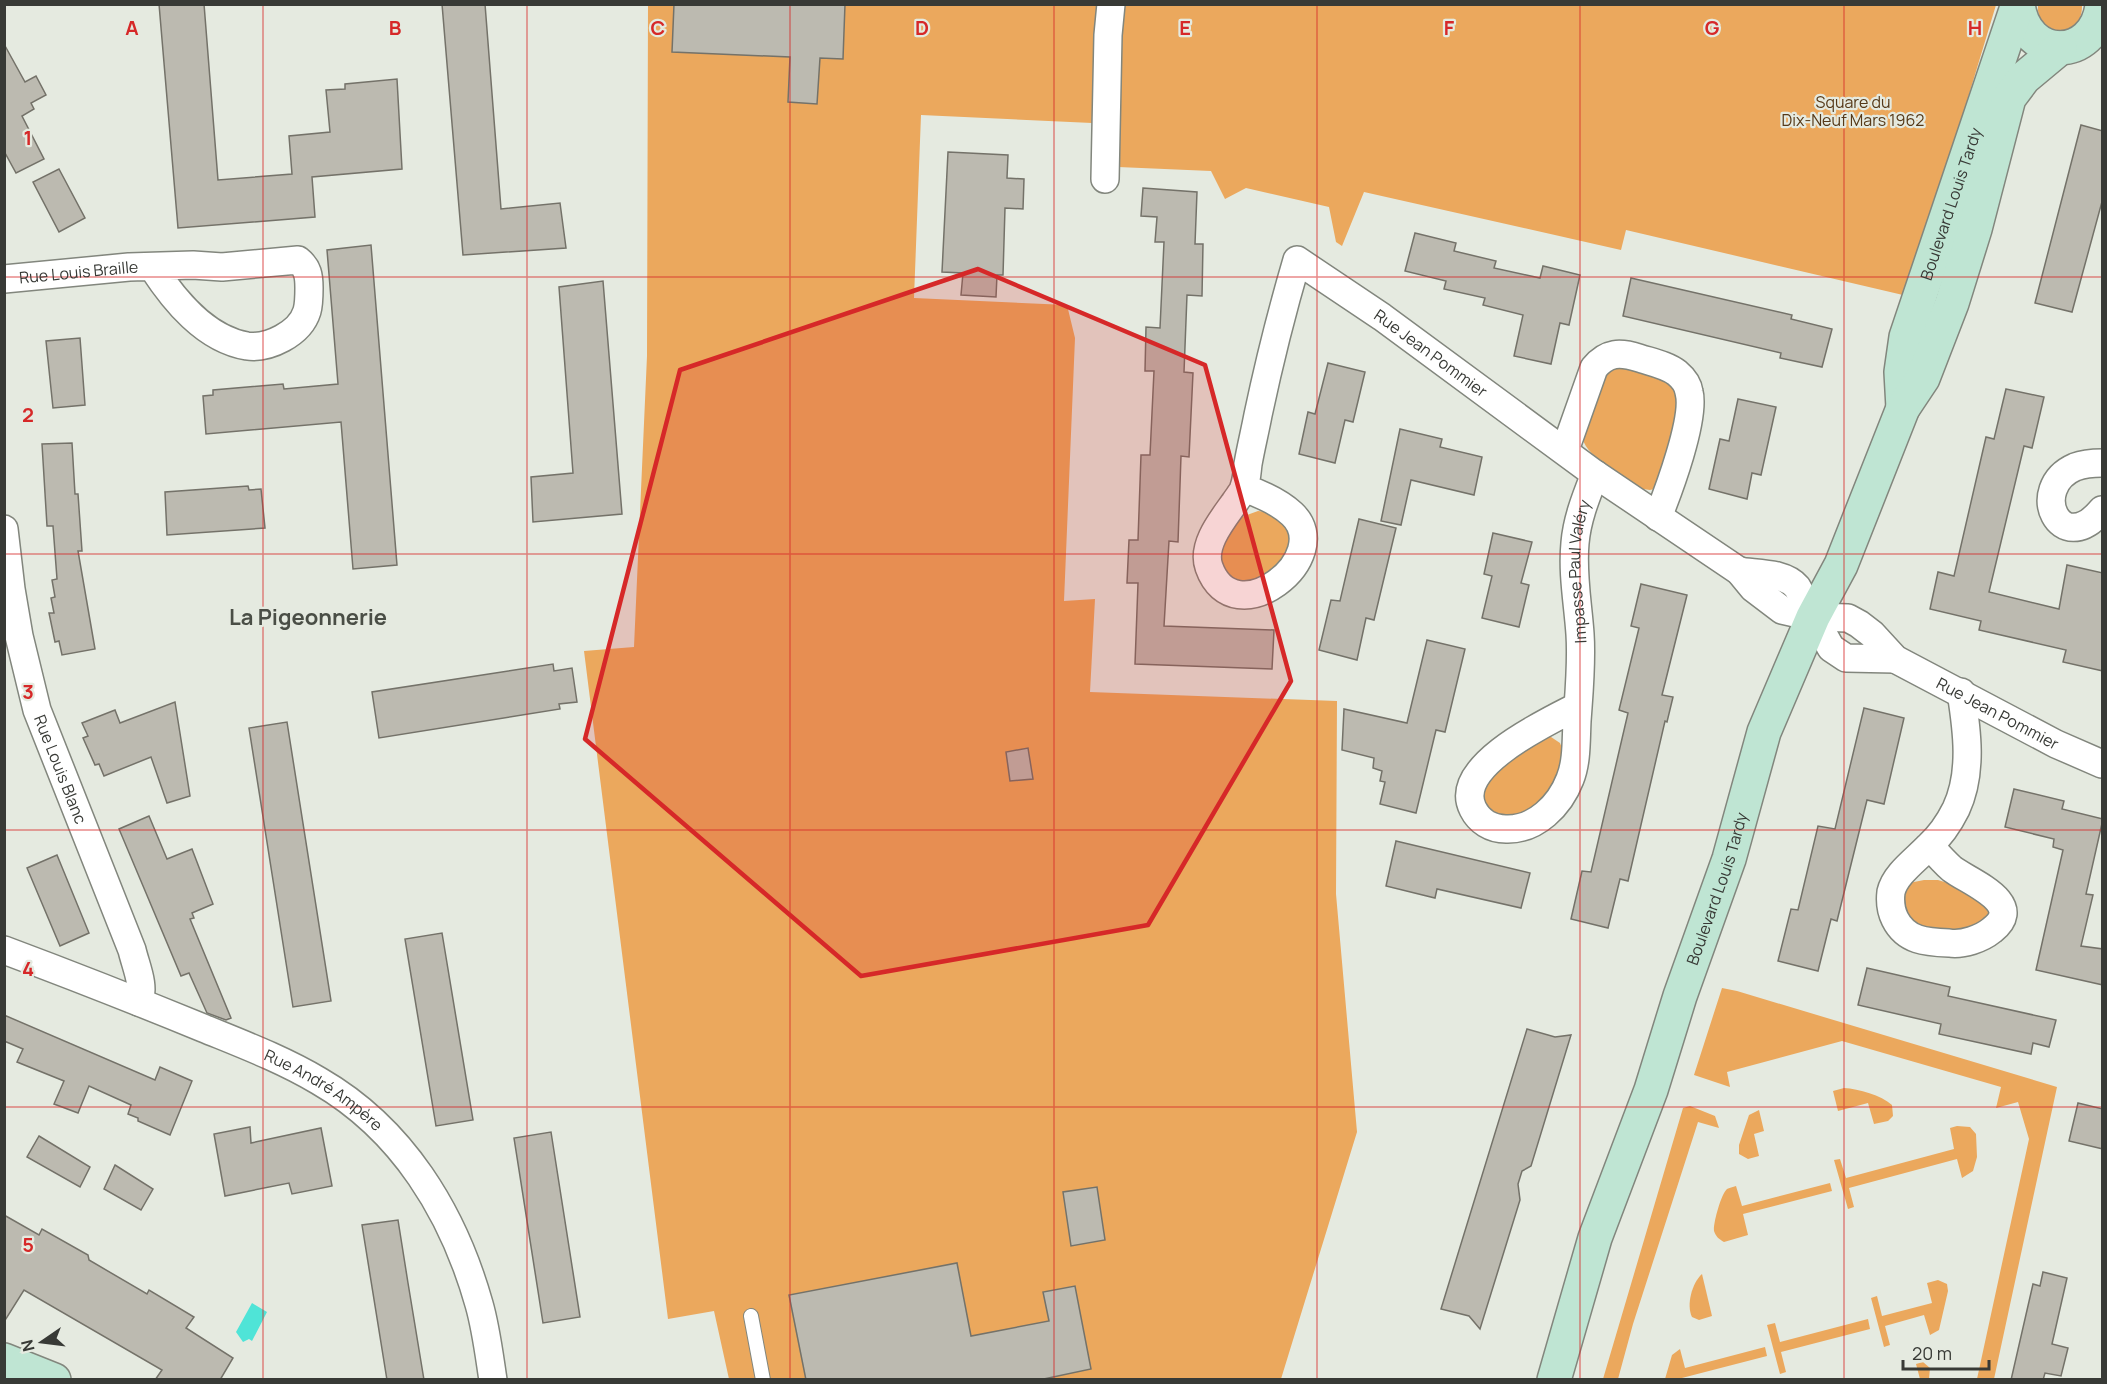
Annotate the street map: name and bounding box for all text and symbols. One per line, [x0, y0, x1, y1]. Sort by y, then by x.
text: A [125, 14, 139, 41]
text: B [389, 14, 402, 41]
text: C [651, 14, 665, 41]
text: D [915, 14, 929, 41]
text: E [1179, 14, 1191, 41]
text: F [1444, 14, 1455, 41]
text: G [1705, 14, 1720, 41]
text: H [1968, 14, 1982, 41]
park label: Square du Dix-Neuf Mars 1962 [1782, 91, 1924, 131]
text: 1 [24, 124, 32, 151]
street label: Boulevard Louis Tardy [1915, 124, 1987, 283]
street label: Rue Louis Braille [18, 256, 138, 288]
street label: Rue Jean Pommier [1370, 304, 1492, 402]
text: 2 [22, 401, 34, 428]
street label: Impasse Paul Valéry [1563, 496, 1596, 644]
district label: La Pigeonnerie [229, 602, 387, 632]
street label: Rue Jean Pommier [1933, 672, 2063, 755]
text: 3 [22, 678, 34, 705]
street label: Rue Louis Blanc [29, 712, 92, 827]
street label: Boulevard Louis Tardy [1681, 809, 1753, 968]
text: 4 [22, 955, 34, 982]
street label: Rue André Ampère [261, 1044, 388, 1136]
text: 5 [22, 1231, 34, 1258]
north arrow [12, 1312, 72, 1372]
scale bar [1903, 1333, 1988, 1371]
text: N [15, 1337, 40, 1354]
text: 20 m [1912, 1341, 1952, 1365]

